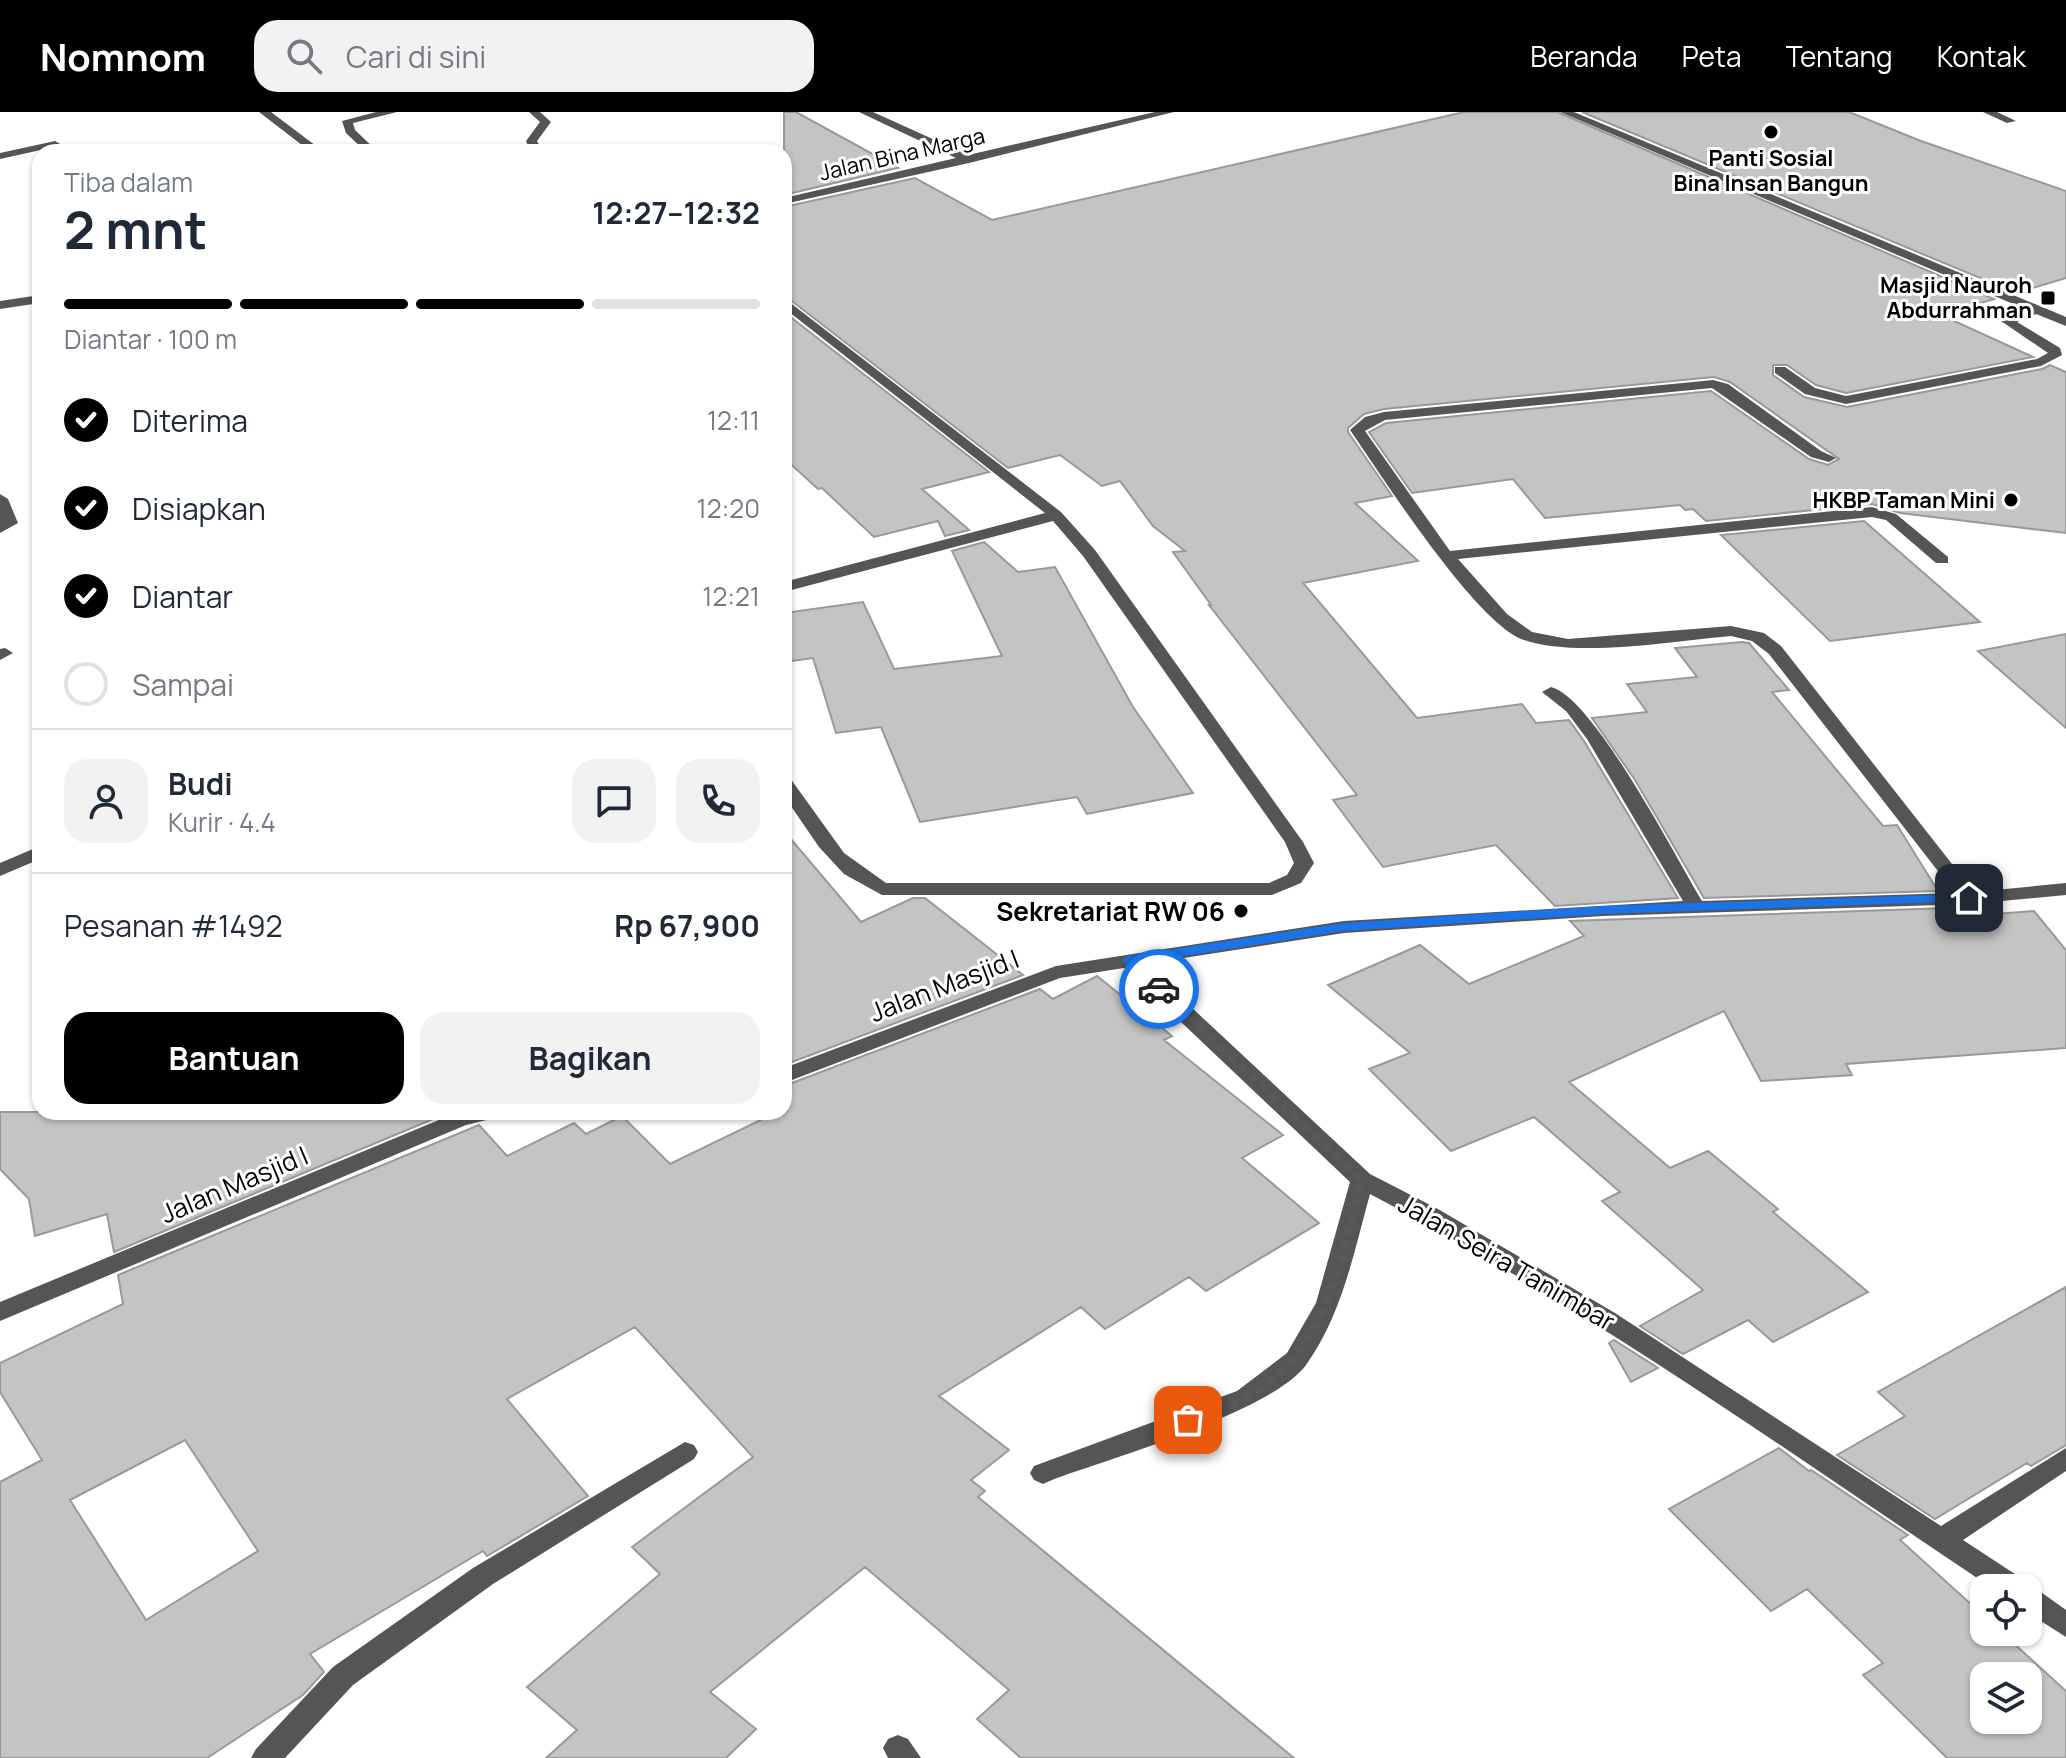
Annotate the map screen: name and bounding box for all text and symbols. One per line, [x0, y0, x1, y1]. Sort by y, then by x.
search box [254, 20, 814, 92]
text: Nomnom [40, 30, 206, 82]
icon: search [282, 34, 326, 78]
text: Cari di sini [346, 36, 486, 77]
text: Beranda [1530, 37, 1638, 75]
text: Peta [1682, 37, 1742, 75]
text: Tentang [1786, 37, 1893, 75]
text: Kontak [1937, 37, 2026, 75]
street label: Jalan Bina Marga [816, 120, 988, 188]
marker: Panti Sosial Bina Insan Bangun [1762, 123, 1780, 141]
place label: Panti Sosial Bina Insan Bangun [1674, 143, 1868, 198]
text: Tiba dalam [64, 164, 193, 200]
text: 12:27–12:32 [592, 192, 760, 233]
text: 2 mnt [64, 194, 207, 265]
place label: Masjid Nauroh Abdurrahman [1880, 270, 2032, 325]
marker: Masjid Nauroh Abdurrahman [2039, 289, 2057, 307]
text: Diantar · 100 m [64, 321, 237, 357]
icon: check [64, 398, 108, 442]
text: Diterima [132, 400, 248, 441]
text: 12:11 [707, 402, 760, 438]
place label: HKBP Taman Mini [1813, 485, 1995, 515]
icon: check [64, 486, 108, 530]
text: Disiapkan [132, 488, 266, 529]
text: 12:20 [697, 490, 760, 526]
marker: HKBP Taman Mini [2002, 491, 2020, 509]
icon: check [64, 574, 108, 618]
text: Diantar [132, 576, 233, 617]
text: 12:21 [702, 578, 760, 614]
text: Sampai [132, 664, 234, 705]
button: person [64, 759, 148, 843]
button: chat [572, 759, 656, 843]
button: phone [676, 759, 760, 843]
text: Budi [168, 763, 233, 804]
text: Kurir · 4.4 [168, 804, 276, 840]
pin [1935, 864, 2003, 932]
icon: home [1947, 876, 1991, 920]
place label: Sekretariat RW 06 [996, 893, 1225, 929]
marker: Sekretariat RW 06 [1232, 902, 1250, 920]
text: Pesanan #1492 [64, 905, 283, 946]
text: Rp 67,900 [614, 905, 760, 946]
street label: Jalan Masjid I [864, 940, 1024, 1030]
courier [1119, 949, 1199, 1029]
icon: car [1137, 967, 1181, 1011]
button: Bantuan [64, 1012, 404, 1104]
button: Bagikan [420, 1012, 760, 1104]
street label: Jalan Masjid I [155, 1137, 313, 1231]
street label: Jalan Seira Tanimbar [1392, 1185, 1622, 1339]
pin [1154, 1386, 1222, 1454]
icon: bag [1166, 1398, 1210, 1442]
map controls [1970, 1574, 2042, 1734]
button: locate [1970, 1574, 2042, 1646]
button: layers [1970, 1662, 2042, 1734]

